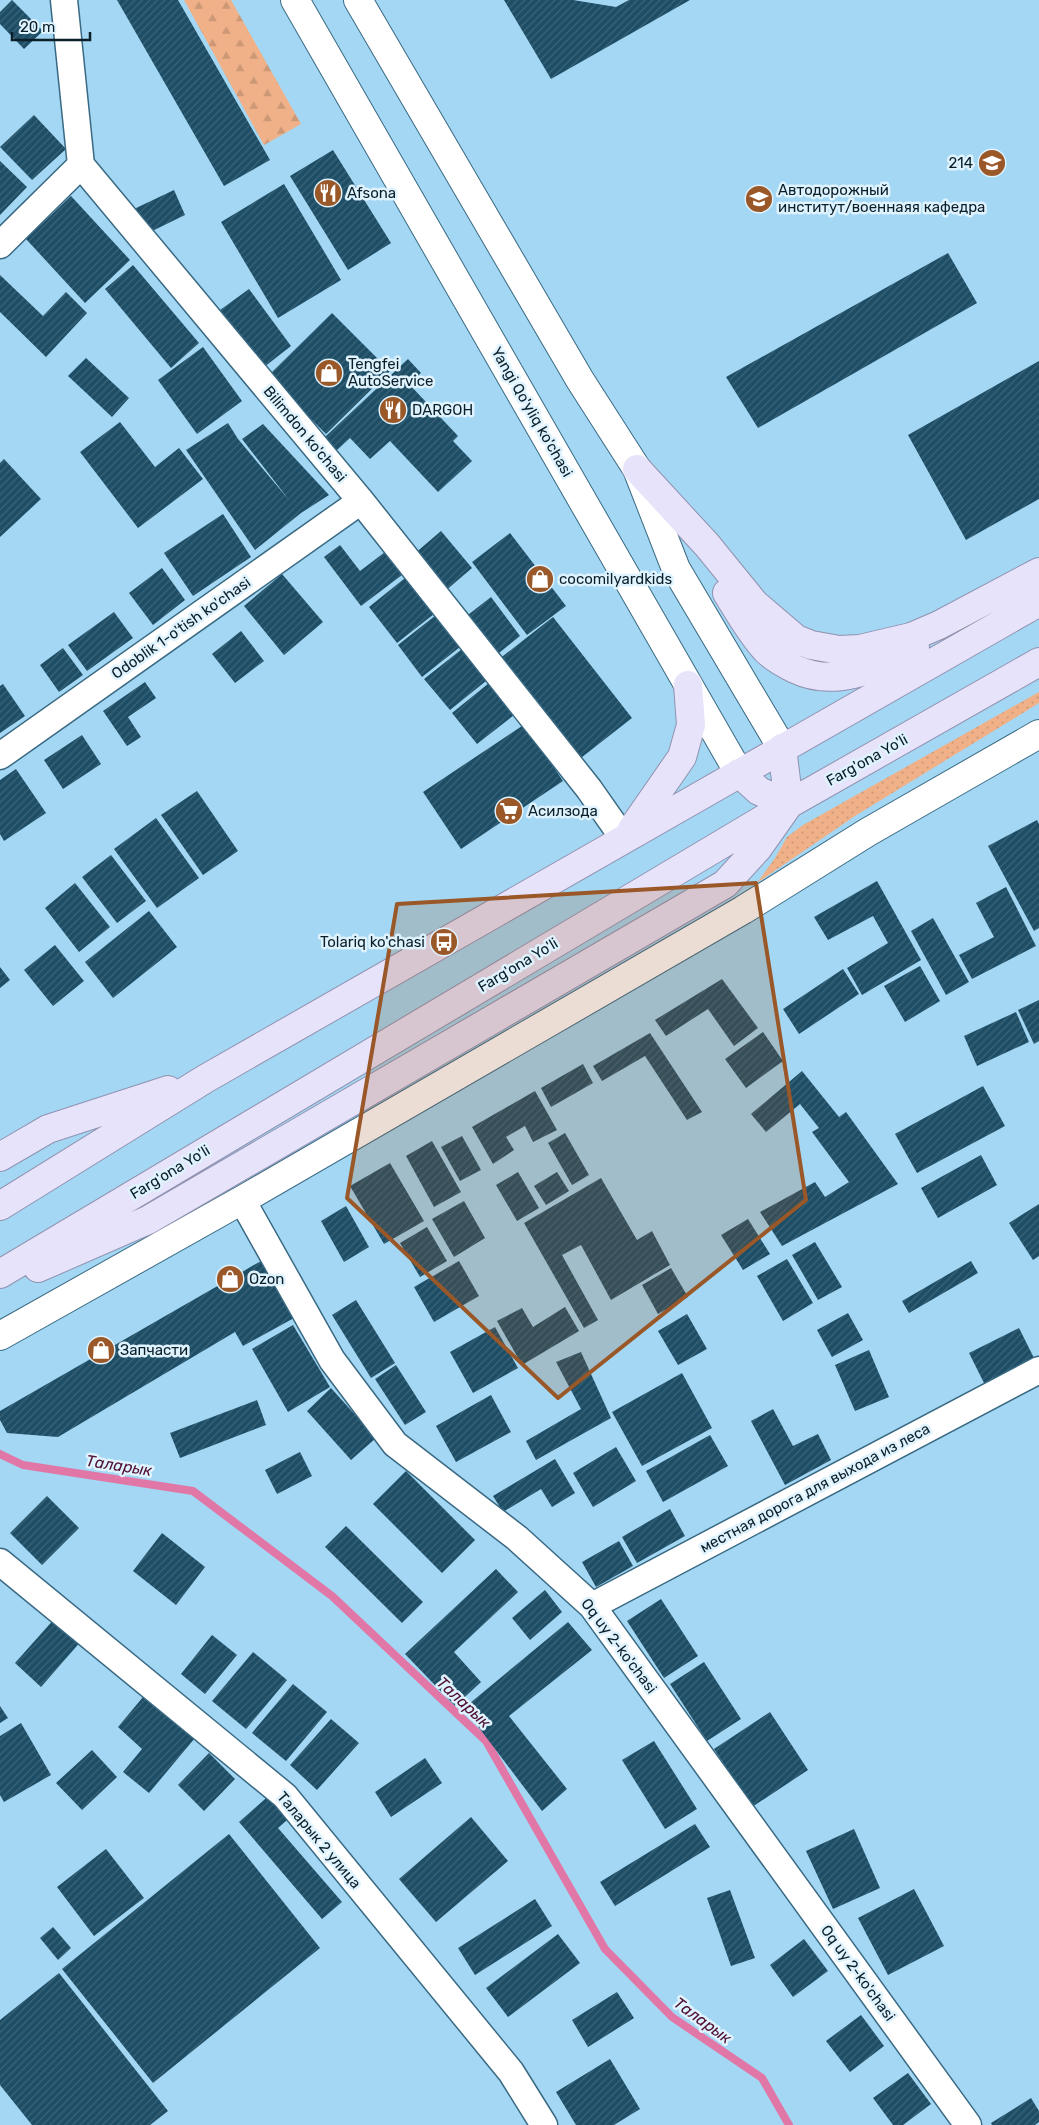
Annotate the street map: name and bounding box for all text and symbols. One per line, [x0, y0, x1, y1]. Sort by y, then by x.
scale bar [12, 10, 90, 42]
text: 20 m [20, 18, 55, 36]
school or university icon: 214 [977, 148, 1007, 178]
place label: 214 [948, 154, 973, 172]
restaurant icon: Afsona [313, 178, 343, 208]
place label: Автодорожный институт/военнаяя кафедра [778, 181, 985, 216]
place label: Afsona [347, 184, 396, 202]
school or university icon: Автодорожный институт/военнаяя кафедра [744, 184, 774, 214]
street label: Yangi Qo'yliq ko'chasi [487, 344, 577, 480]
place label: Tengfei AutoService [348, 355, 434, 390]
shop icon: Tengfei AutoService [314, 358, 344, 388]
street label: Bilimdon ko'chasi [260, 382, 350, 486]
restaurant icon: DARGOH [378, 395, 408, 425]
place label: DARGOH [412, 401, 473, 419]
shop icon: cocomilyardkids [525, 564, 555, 594]
place label: cocomilyardkids [559, 570, 672, 588]
street label: Odoblik 1-o'tish ko'chasi [108, 573, 254, 683]
street label: Farg'ona Yo'li [823, 730, 911, 790]
supermarket icon: Асилзода [494, 796, 524, 826]
place label: Асилзода [528, 802, 598, 820]
bus stop icon: Tolariq ko'chasi [429, 927, 459, 957]
place label: Tolariq ko'chasi [320, 933, 425, 951]
street label: Farg'ona Yo'li [475, 934, 561, 996]
street label: Farg'ona Yo'li [127, 1141, 213, 1203]
shop icon: Ozon [215, 1264, 245, 1294]
place label: Ozon [249, 1270, 284, 1288]
shop icon: Запчасти [86, 1335, 116, 1365]
place label: Запчасти [120, 1341, 188, 1359]
street label: местная дорога для выхода из леса [697, 1420, 933, 1556]
water label: Таларык [85, 1451, 154, 1480]
street label: Oq uy 2-ko'chasi [577, 1595, 661, 1697]
water label: Таларык [433, 1673, 495, 1732]
street label: Таларык 2 улица [273, 1788, 365, 1892]
street label: Oq uy 2-ko'chasi [817, 1921, 899, 2025]
water label: Таларык [670, 1993, 736, 2048]

